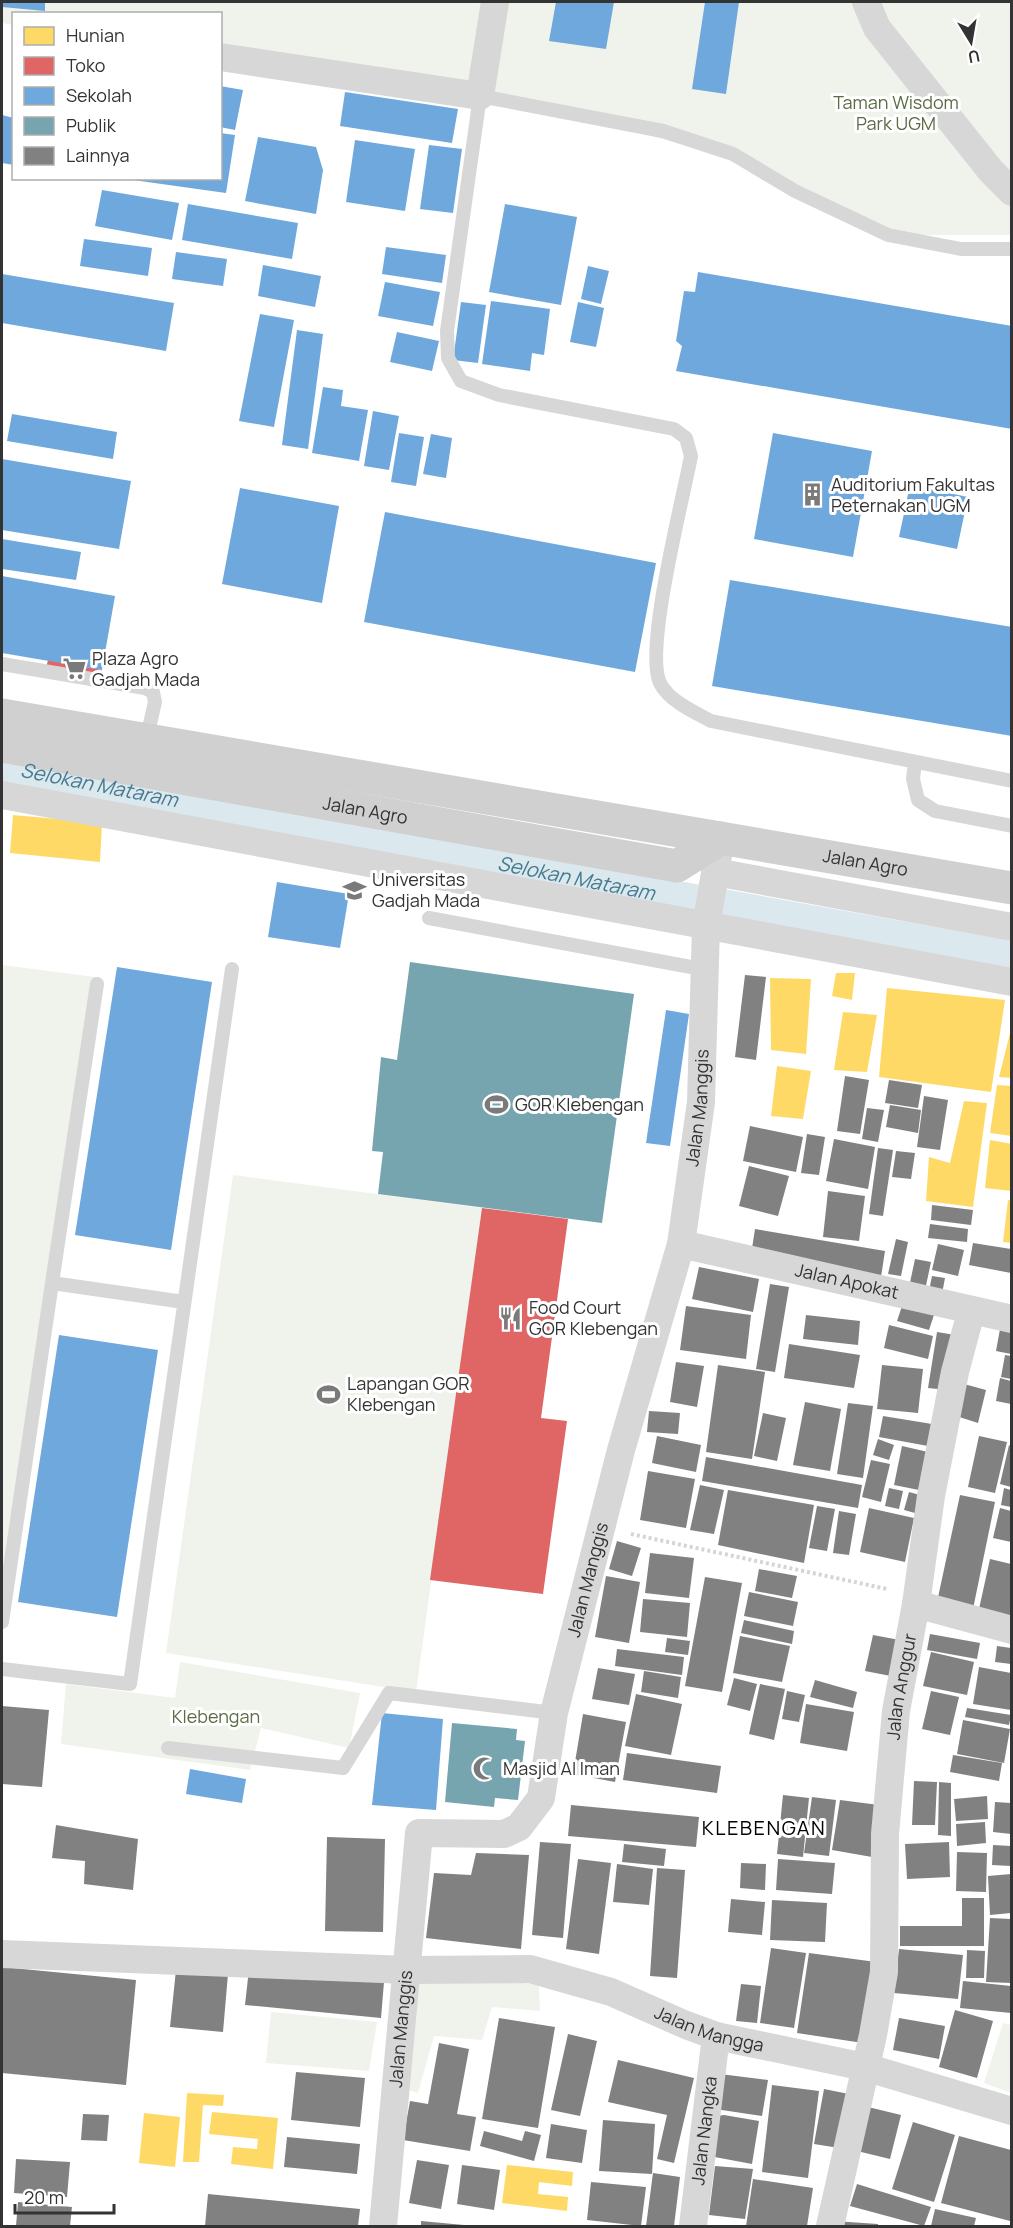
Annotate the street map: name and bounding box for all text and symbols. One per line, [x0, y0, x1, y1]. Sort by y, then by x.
legend [12, 12, 222, 180]
north arrow [941, 12, 1001, 72]
text: Hunian [66, 23, 125, 47]
text: U [966, 45, 982, 69]
text: Toko [66, 53, 105, 77]
text: Sekolah [66, 83, 132, 107]
park label: Taman Wisdom Park UGM [833, 90, 959, 135]
text: Publik [66, 113, 117, 137]
text: Lainnya [66, 143, 130, 167]
place label: Auditorium Fakultas Peternakan UGM [831, 472, 995, 517]
building icon: Auditorium Fakultas Peternakan UGM [800, 482, 826, 508]
place label: Plaza Agro Gadjah Mada [92, 646, 200, 691]
supermarket icon: Plaza Agro Gadjah Mada [61, 656, 87, 682]
water label: Selokan Mataram [18, 756, 182, 813]
street label: Jalan Agro [321, 790, 410, 829]
street label: Jalan Agro [821, 843, 910, 881]
water label: Selokan Mataram [495, 849, 659, 907]
place label: Universitas Gadjah Mada [372, 867, 480, 912]
school or university icon: Universitas Gadjah Mada [341, 877, 367, 903]
street label: Jalan Manggis [679, 1049, 713, 1168]
sports icon: GOR Klebengan [484, 1092, 510, 1118]
place label: GOR Klebengan [515, 1092, 644, 1116]
street label: Jalan Apokat [793, 1257, 901, 1304]
place label: Food Court GOR Klebengan [529, 1295, 658, 1340]
restaurant icon: Food Court GOR Klebengan [498, 1305, 524, 1331]
place label: Lapangan GOR Klebengan [347, 1371, 470, 1416]
sports icon: Lapangan GOR Klebengan [316, 1381, 342, 1407]
street label: Jalan Manggis [561, 1520, 613, 1640]
street label: Jalan Anggur [880, 1631, 921, 1741]
park label: Klebengan [172, 1704, 260, 1728]
mosque icon: Masjid Al Iman [472, 1756, 498, 1782]
place label: Masjid Al Iman [503, 1756, 620, 1780]
district label: KLEBENGAN [702, 1814, 826, 1841]
street label: Jalan Manggis [383, 1969, 417, 2088]
street label: Jalan Mangga [651, 2000, 766, 2057]
street label: Jalan Nangka [685, 2075, 722, 2186]
scale bar [15, 2177, 114, 2215]
text: 20 m [24, 2185, 64, 2209]

